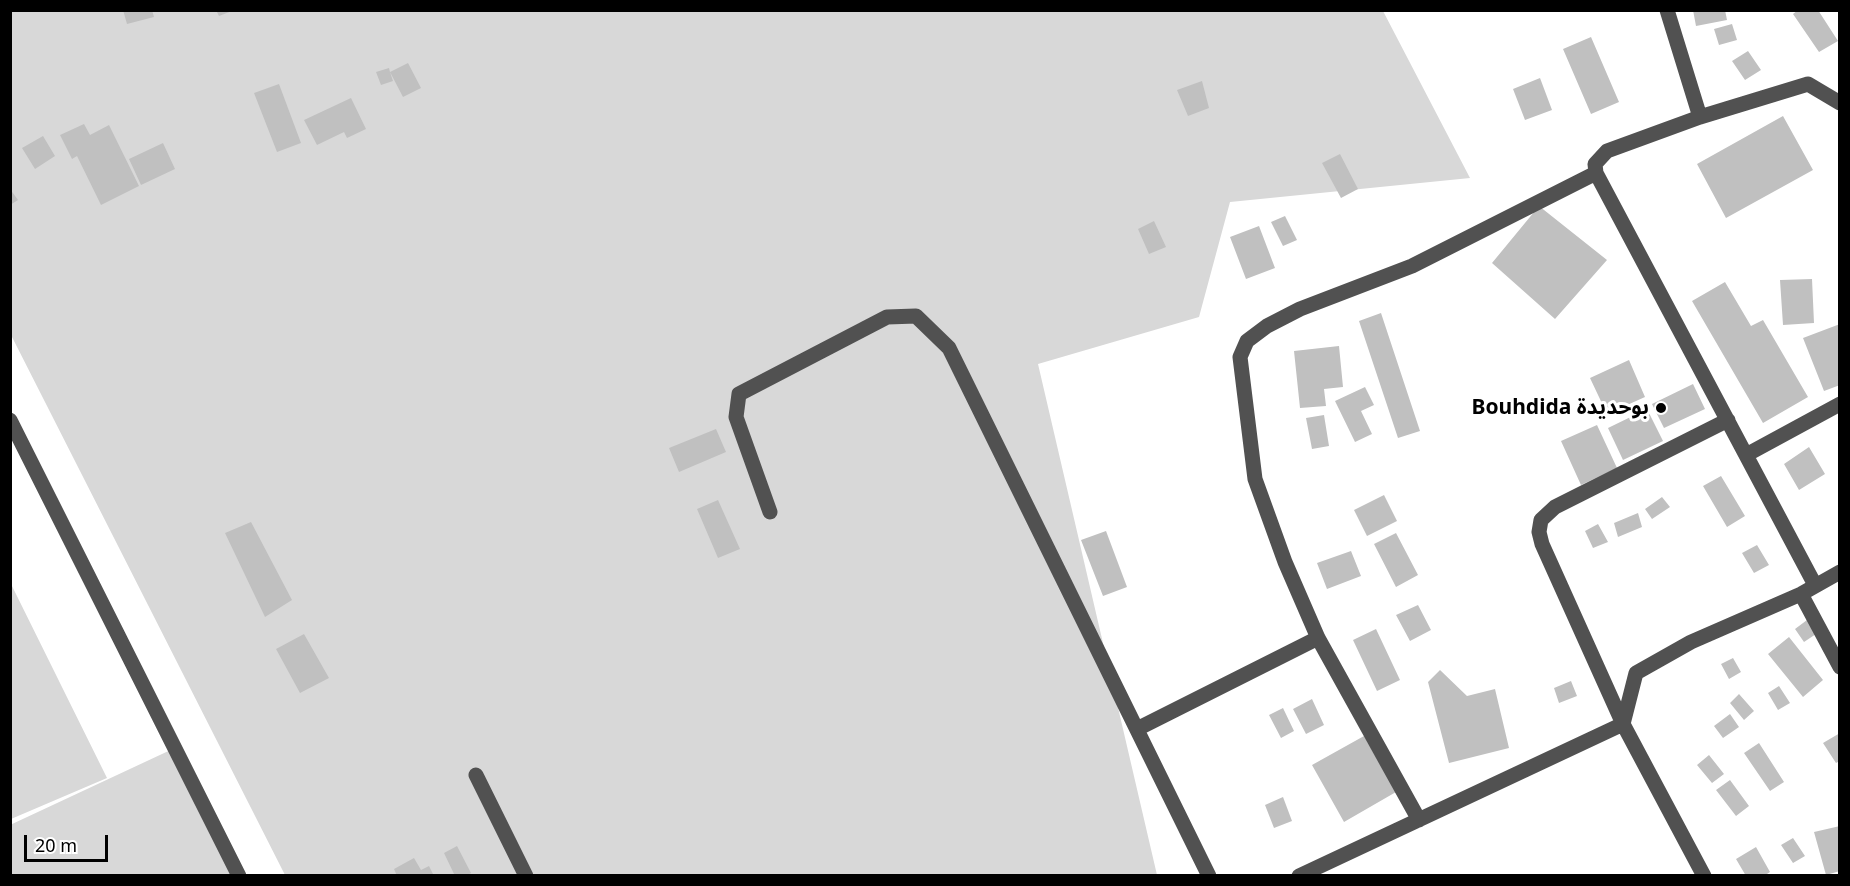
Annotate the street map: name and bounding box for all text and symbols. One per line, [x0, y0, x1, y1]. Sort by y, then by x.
place label: Bouhdida بوحديدة [1471, 395, 1649, 421]
marker: Bouhdida بوحديدة [1654, 401, 1668, 415]
scale bar [27, 823, 111, 861]
text: 20 m [35, 833, 77, 857]

